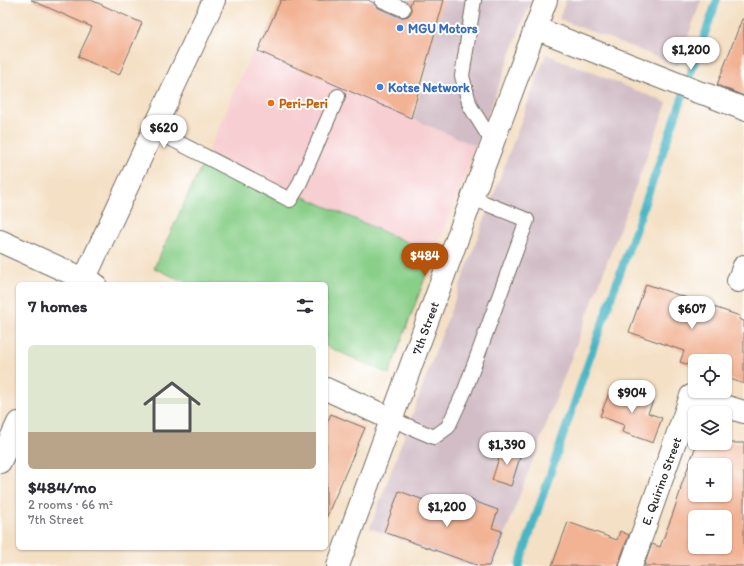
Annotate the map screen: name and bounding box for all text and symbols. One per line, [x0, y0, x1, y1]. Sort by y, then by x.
place label: MGU Motors [408, 21, 478, 36]
marker: MGU Motors [395, 23, 405, 33]
pin: $1,200 [658, 37, 724, 71]
text: $1,200 [672, 42, 710, 57]
place label: Kotse Network [388, 80, 470, 95]
marker: Kotse Network [375, 82, 385, 92]
place label: Peri-Peri [279, 96, 328, 111]
marker: Peri-Peri [266, 98, 276, 108]
pin: $620 [140, 115, 188, 149]
text: $620 [150, 120, 178, 135]
pin: $484 [401, 243, 449, 277]
text: $484 [410, 248, 440, 263]
icon: filters [294, 295, 316, 317]
text: 7 homes [28, 296, 88, 316]
pin: $607 [668, 296, 716, 330]
street label: 7th Street [409, 299, 442, 357]
text: $607 [678, 301, 706, 316]
map controls [688, 354, 732, 554]
button: locate [688, 354, 732, 398]
icon: home [136, 371, 208, 443]
pin: $904 [608, 380, 656, 414]
text: $904 [617, 385, 647, 400]
button: layers [688, 406, 732, 450]
pin: $1,390 [474, 432, 540, 466]
street label: E. Quirino Street [639, 435, 684, 527]
text: $1,390 [488, 437, 526, 452]
button: + [688, 458, 732, 502]
text: $484/mo [28, 477, 96, 497]
pin: $1,200 [414, 494, 480, 528]
text: 2 rooms · 66 m² [28, 497, 113, 512]
text: $1,200 [428, 499, 466, 514]
button: − [688, 510, 732, 554]
text: 7th Street [28, 512, 84, 527]

